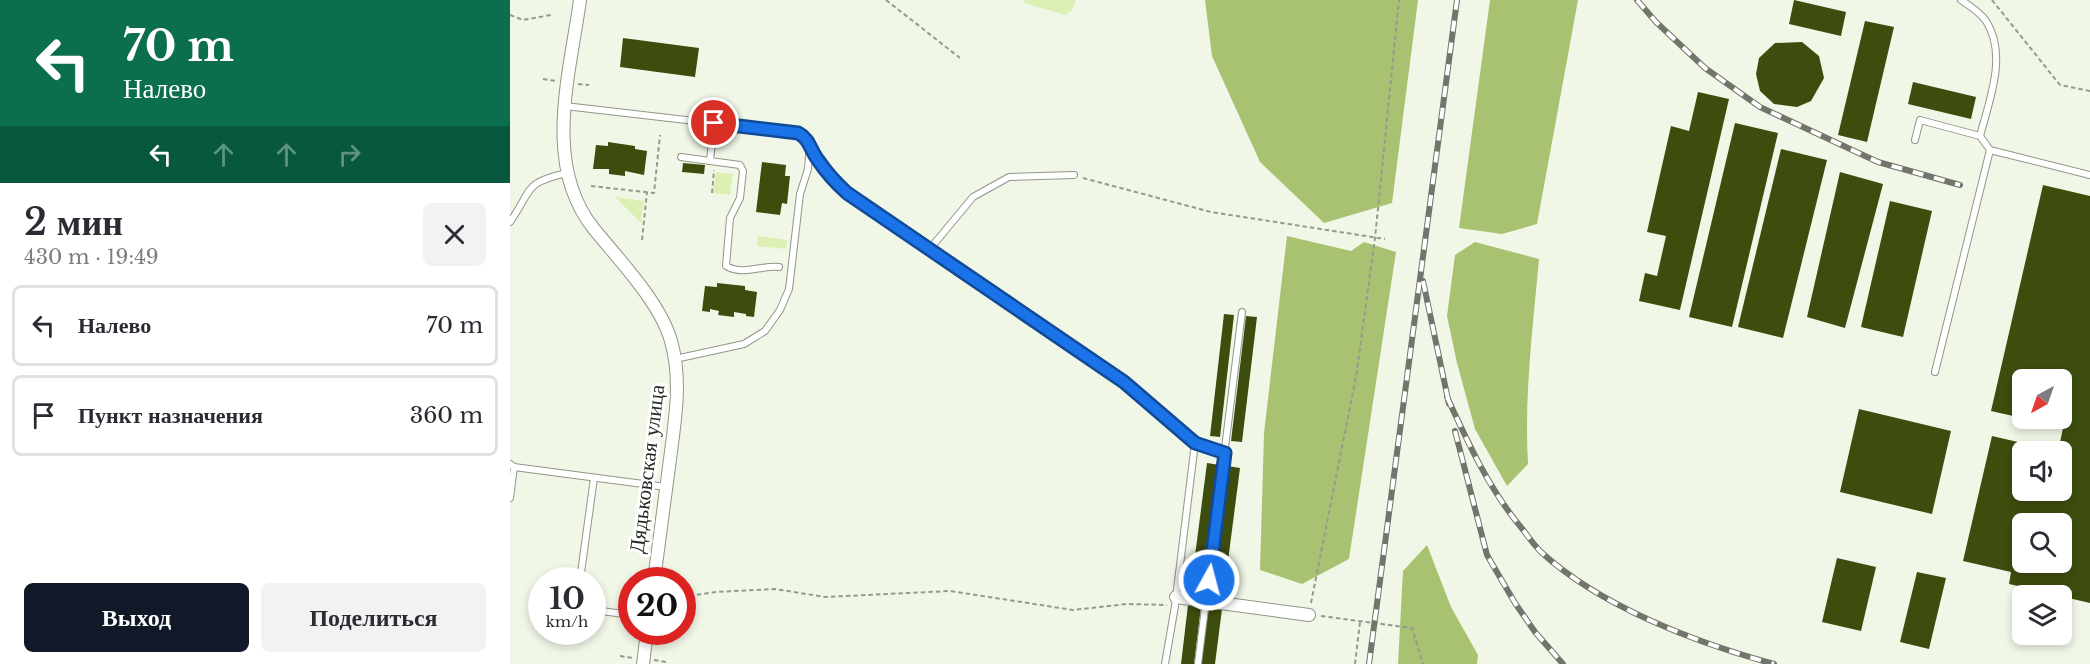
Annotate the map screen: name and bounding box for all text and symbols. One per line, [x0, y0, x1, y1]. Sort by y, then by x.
text: 70 m [123, 20, 234, 72]
icon: left [24, 24, 102, 102]
text: Налево [123, 72, 206, 105]
pin [688, 97, 739, 148]
icon: arrive [697, 106, 730, 139]
icon: left [144, 138, 177, 171]
icon: ahead [207, 138, 240, 171]
icon: ahead [270, 138, 303, 171]
icon: right [333, 138, 366, 171]
text: 2 мин [24, 200, 123, 245]
button: close [423, 203, 486, 266]
text: 430 m · 19:49 [24, 245, 159, 269]
icon: left [27, 309, 60, 342]
text: Налево [78, 312, 151, 339]
text: 70 m [426, 312, 483, 339]
north arrow [2012, 369, 2072, 429]
map controls [2012, 369, 2072, 645]
street label: Дядьковская улица [624, 383, 670, 555]
icon: arrive [27, 399, 60, 432]
text: Пункт назначения [78, 402, 263, 429]
text: 360 m [410, 402, 483, 429]
button: sound [2012, 441, 2072, 501]
button: search [2012, 513, 2072, 573]
position arrow [1177, 548, 1241, 612]
speed limit sign: 20 [618, 567, 696, 645]
text: 10 [549, 580, 585, 617]
button: Выход [24, 583, 249, 652]
button: Поделиться [261, 583, 486, 652]
button: layers [2012, 585, 2072, 645]
text: km/h [546, 612, 588, 631]

